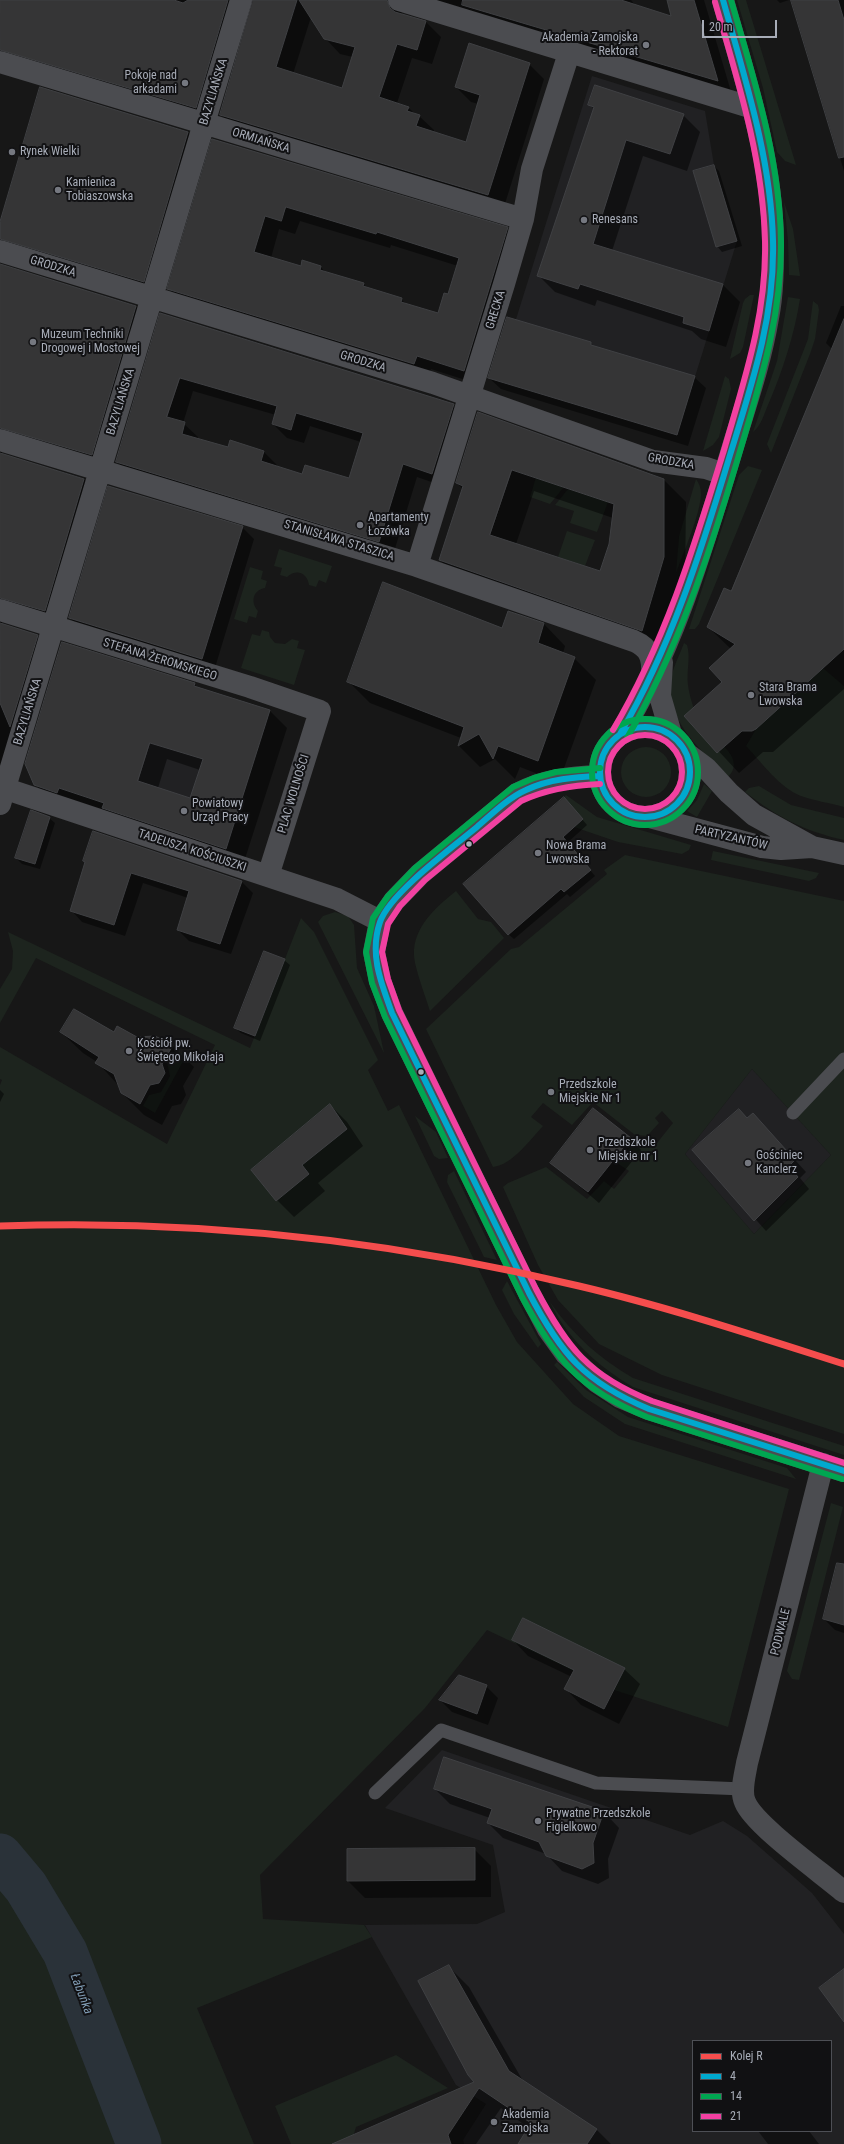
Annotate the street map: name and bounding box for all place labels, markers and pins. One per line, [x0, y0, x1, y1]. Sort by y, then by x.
place label: Akademia Zamojska - Rektorat [542, 31, 638, 59]
marker: Akademia Zamojska - Rektorat [641, 40, 651, 50]
place label: Pokoje nad arkadami [124, 69, 177, 97]
marker: Pokoje nad arkadami [180, 78, 190, 88]
place label: Rynek Wielki [20, 145, 79, 159]
marker: Rynek Wielki [7, 147, 17, 157]
place label: Kamienica Tobiaszowska [66, 176, 133, 204]
marker: Kamienica Tobiaszowska [53, 185, 63, 195]
place label: Renesans [592, 213, 638, 227]
marker: Renesans [579, 215, 589, 225]
place label: Muzeum Techniki Drogowej i Mostowej [41, 328, 140, 356]
marker: Muzeum Techniki Drogowej i Mostowej [28, 337, 38, 347]
place label: Apartamenty Łozówka [368, 511, 429, 539]
marker: Apartamenty Łozówka [355, 520, 365, 530]
place label: Stara Brama Lwowska [759, 681, 817, 709]
marker: Stara Brama Lwowska [746, 690, 756, 700]
place label: Powiatowy Urząd Pracy [192, 797, 248, 825]
marker: Powiatowy Urząd Pracy [179, 806, 189, 816]
unlabelled marker [464, 839, 474, 849]
place label: Nowa Brama Lwowska [546, 839, 606, 867]
marker: Nowa Brama Lwowska [533, 848, 543, 858]
place label: Kościół pw. Świętego Mikołaja [137, 1037, 224, 1065]
marker: Kościół pw. Świętego Mikołaja [124, 1046, 134, 1056]
unlabelled marker [416, 1067, 426, 1077]
place label: Przedszkole Miejskie Nr 1 [559, 1078, 621, 1106]
marker: Przedszkole Miejskie Nr 1 [546, 1087, 556, 1097]
place label: Przedszkole Miejskie nr 1 [598, 1136, 658, 1164]
marker: Przedszkole Miejskie nr 1 [585, 1145, 595, 1155]
place label: Gościniec Kanclerz [756, 1149, 803, 1177]
marker: Gościniec Kanclerz [743, 1158, 753, 1168]
place label: Prywatne Przedszkole Figielkowo [546, 1807, 650, 1835]
marker: Prywatne Przedszkole Figielkowo [533, 1816, 543, 1826]
place label: Akademia Zamojska [502, 2108, 549, 2136]
marker: Akademia Zamojska [489, 2117, 499, 2127]

